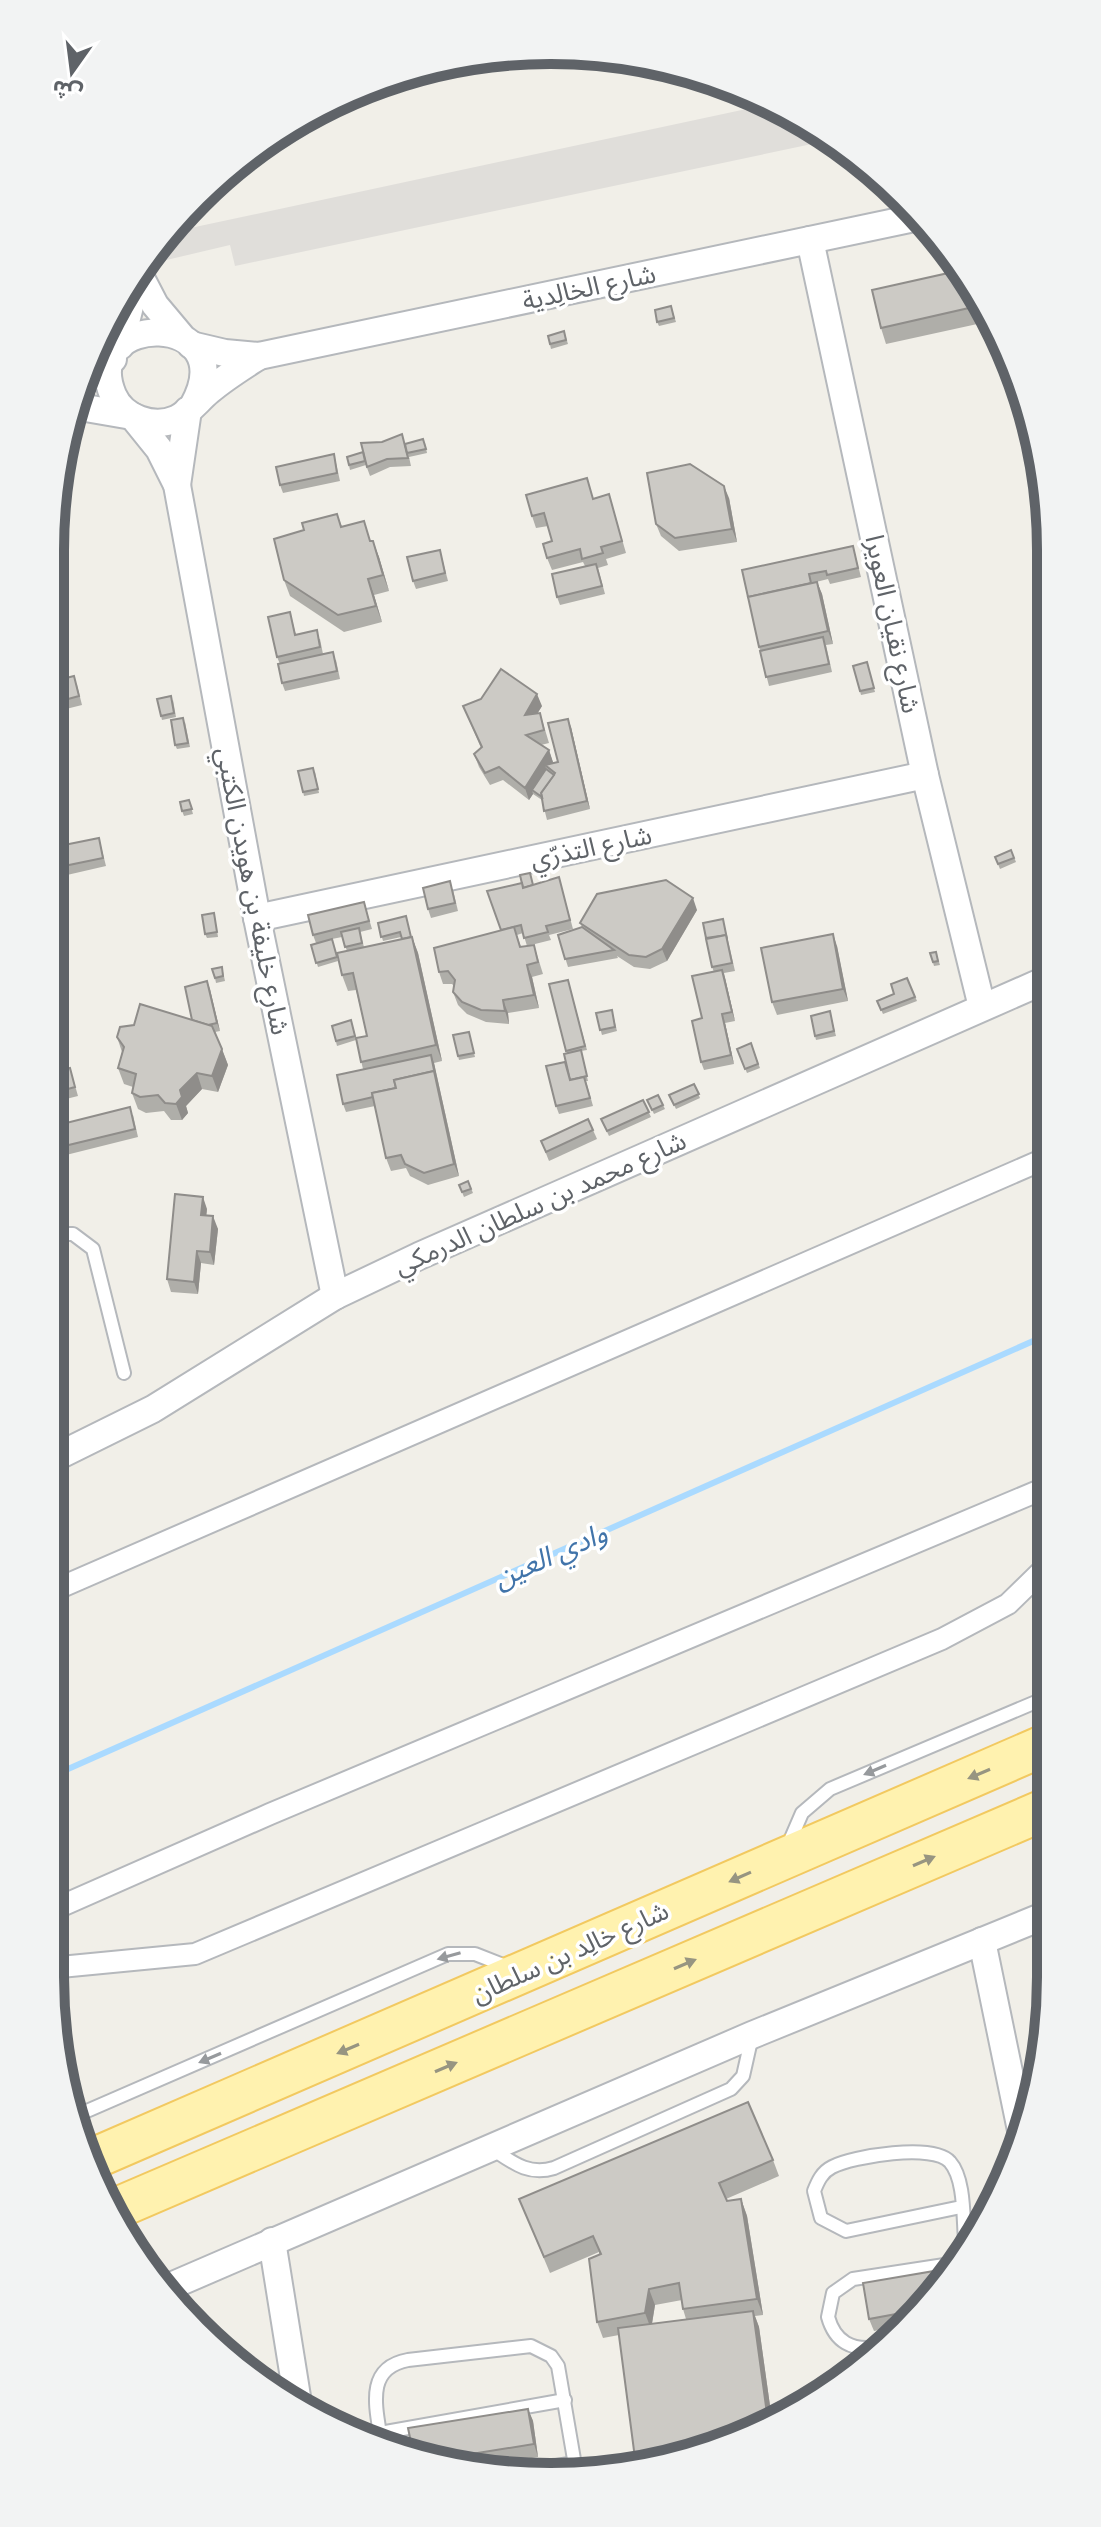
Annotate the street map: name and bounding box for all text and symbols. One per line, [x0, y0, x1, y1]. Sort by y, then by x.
north arrow [32, 32, 112, 112]
text: ش [50, 74, 85, 107]
street label: شارع الخالِدية [520, 258, 659, 320]
street label: شارع نقيان العويرا [856, 532, 927, 717]
street label: شارع خليفة بن هويدن الكتبي [205, 745, 296, 1038]
street label: شارع التذرّي [528, 820, 655, 879]
street label: شارع محمد بن سلطان الدرمكي [390, 1125, 693, 1286]
water label: وادي العين [488, 1516, 615, 1600]
one-way arrow [863, 1763, 887, 1776]
one-way arrow [967, 1767, 991, 1780]
one-way arrow [912, 1855, 936, 1868]
one-way arrow [728, 1870, 752, 1884]
street label: شارع خالِد بن سلطان [467, 1895, 675, 2013]
one-way arrow [436, 1951, 461, 1963]
one-way arrow [673, 1958, 697, 1971]
one-way arrow [336, 2043, 360, 2056]
one-way arrow [198, 2051, 222, 2065]
one-way arrow [434, 2060, 458, 2073]

